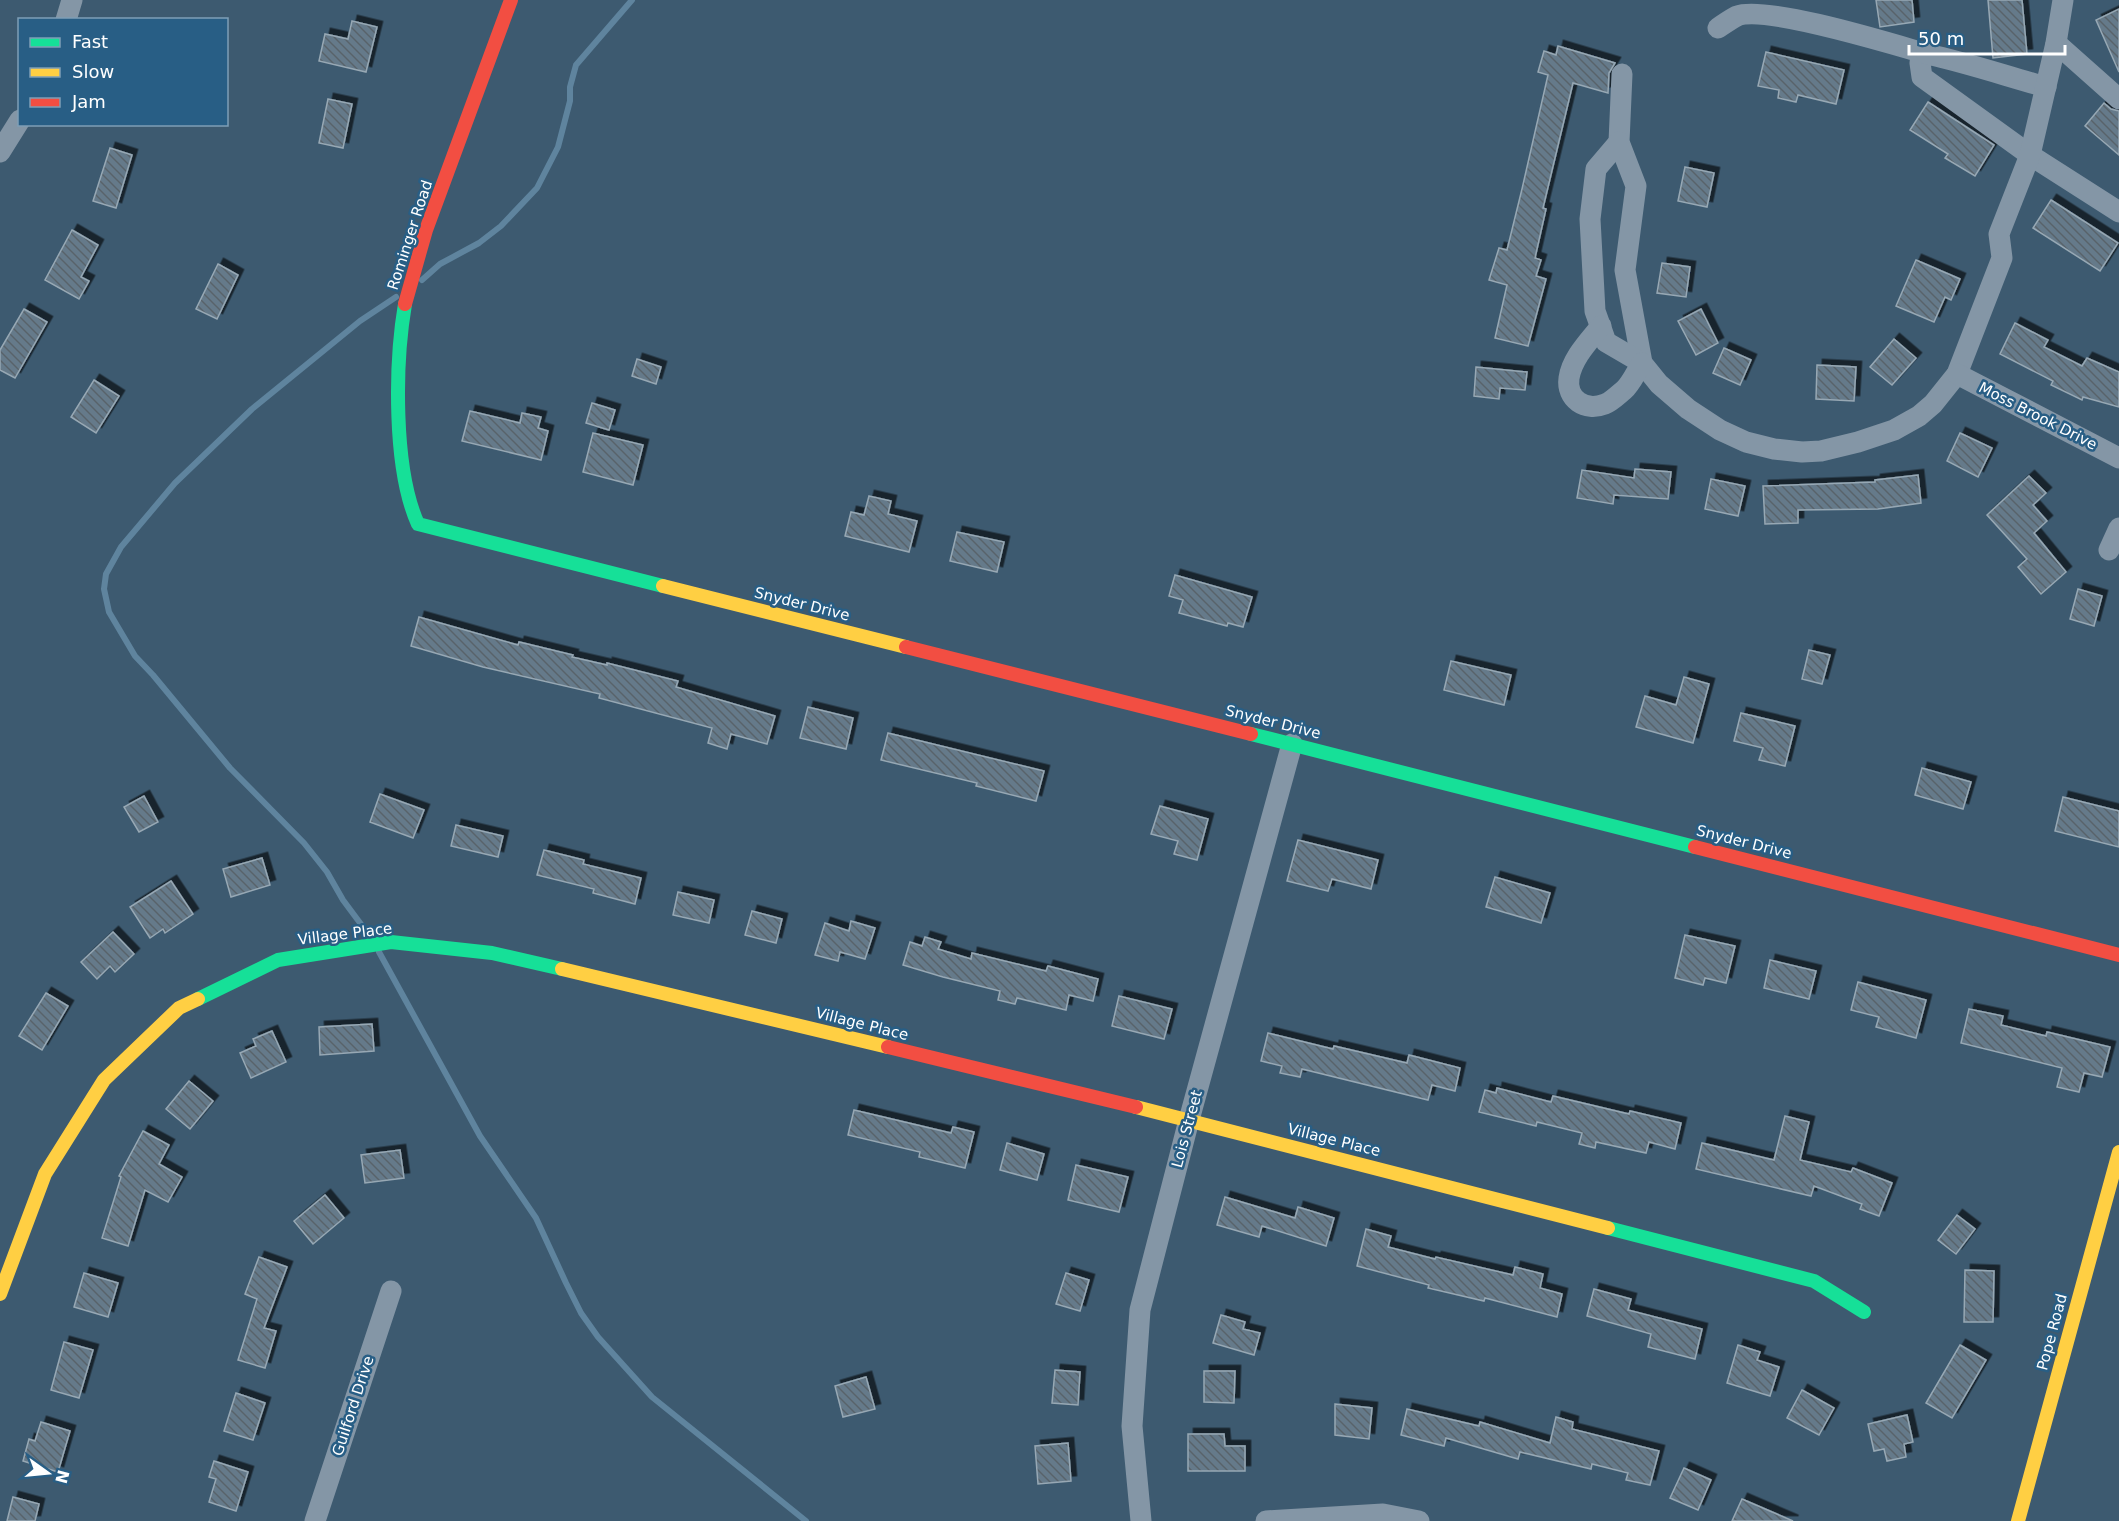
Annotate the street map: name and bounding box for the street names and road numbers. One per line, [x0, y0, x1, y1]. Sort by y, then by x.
street label: Rominger Road [384, 178, 436, 292]
street label: Moss Brook Drive [1976, 378, 2100, 454]
street label: Snyder Drive [752, 583, 852, 625]
street label: Snyder Drive [1223, 701, 1323, 743]
street label: Snyder Drive [1694, 821, 1794, 863]
street label: Village Place [297, 919, 393, 949]
street label: Village Place [814, 1004, 910, 1044]
street label: Lois Street [1168, 1088, 1206, 1170]
street label: Village Place [1286, 1120, 1382, 1160]
street label: Pope Road [2033, 1292, 2071, 1372]
street label: Guilford Drive [328, 1354, 378, 1458]

